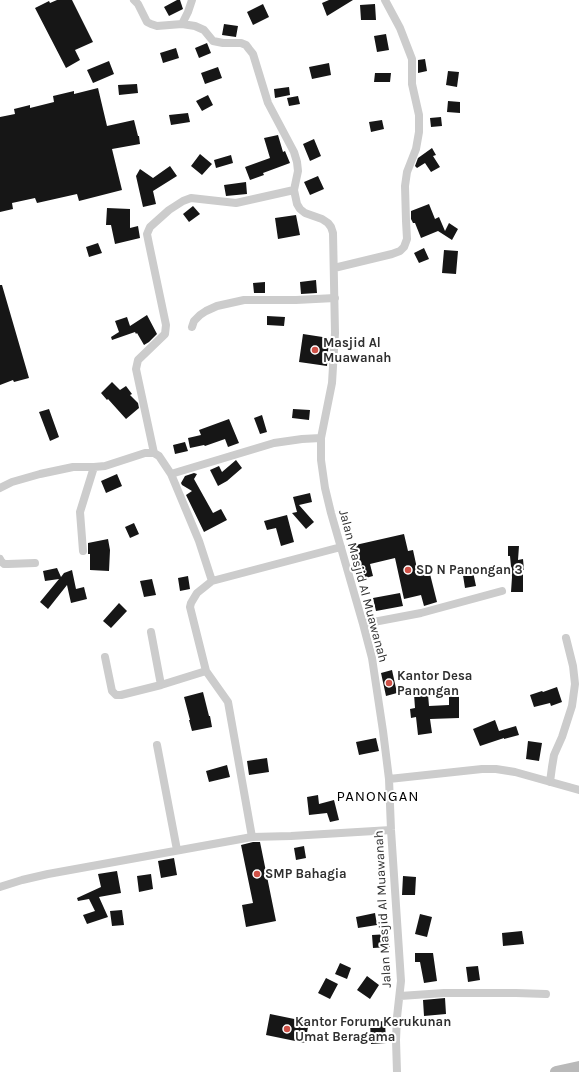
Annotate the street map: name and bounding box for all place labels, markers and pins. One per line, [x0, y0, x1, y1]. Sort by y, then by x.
place label: Masjid Al Muawanah [323, 335, 391, 366]
marker: Masjid Al Muawanah [310, 345, 320, 355]
place label: SD N Panongan 3 [416, 562, 522, 578]
marker: SD N Panongan 3 [403, 565, 413, 575]
place label: Kantor Desa Panongan [397, 668, 472, 699]
marker: Kantor Desa Panongan [384, 678, 394, 688]
place label: SMP Bahagia [265, 866, 347, 882]
marker: SMP Bahagia [252, 869, 262, 879]
place label: Kantor Forum Kerukunan Umat Beragama [295, 1014, 451, 1045]
marker: Kantor Forum Kerukunan Umat Beragama [282, 1024, 292, 1034]

